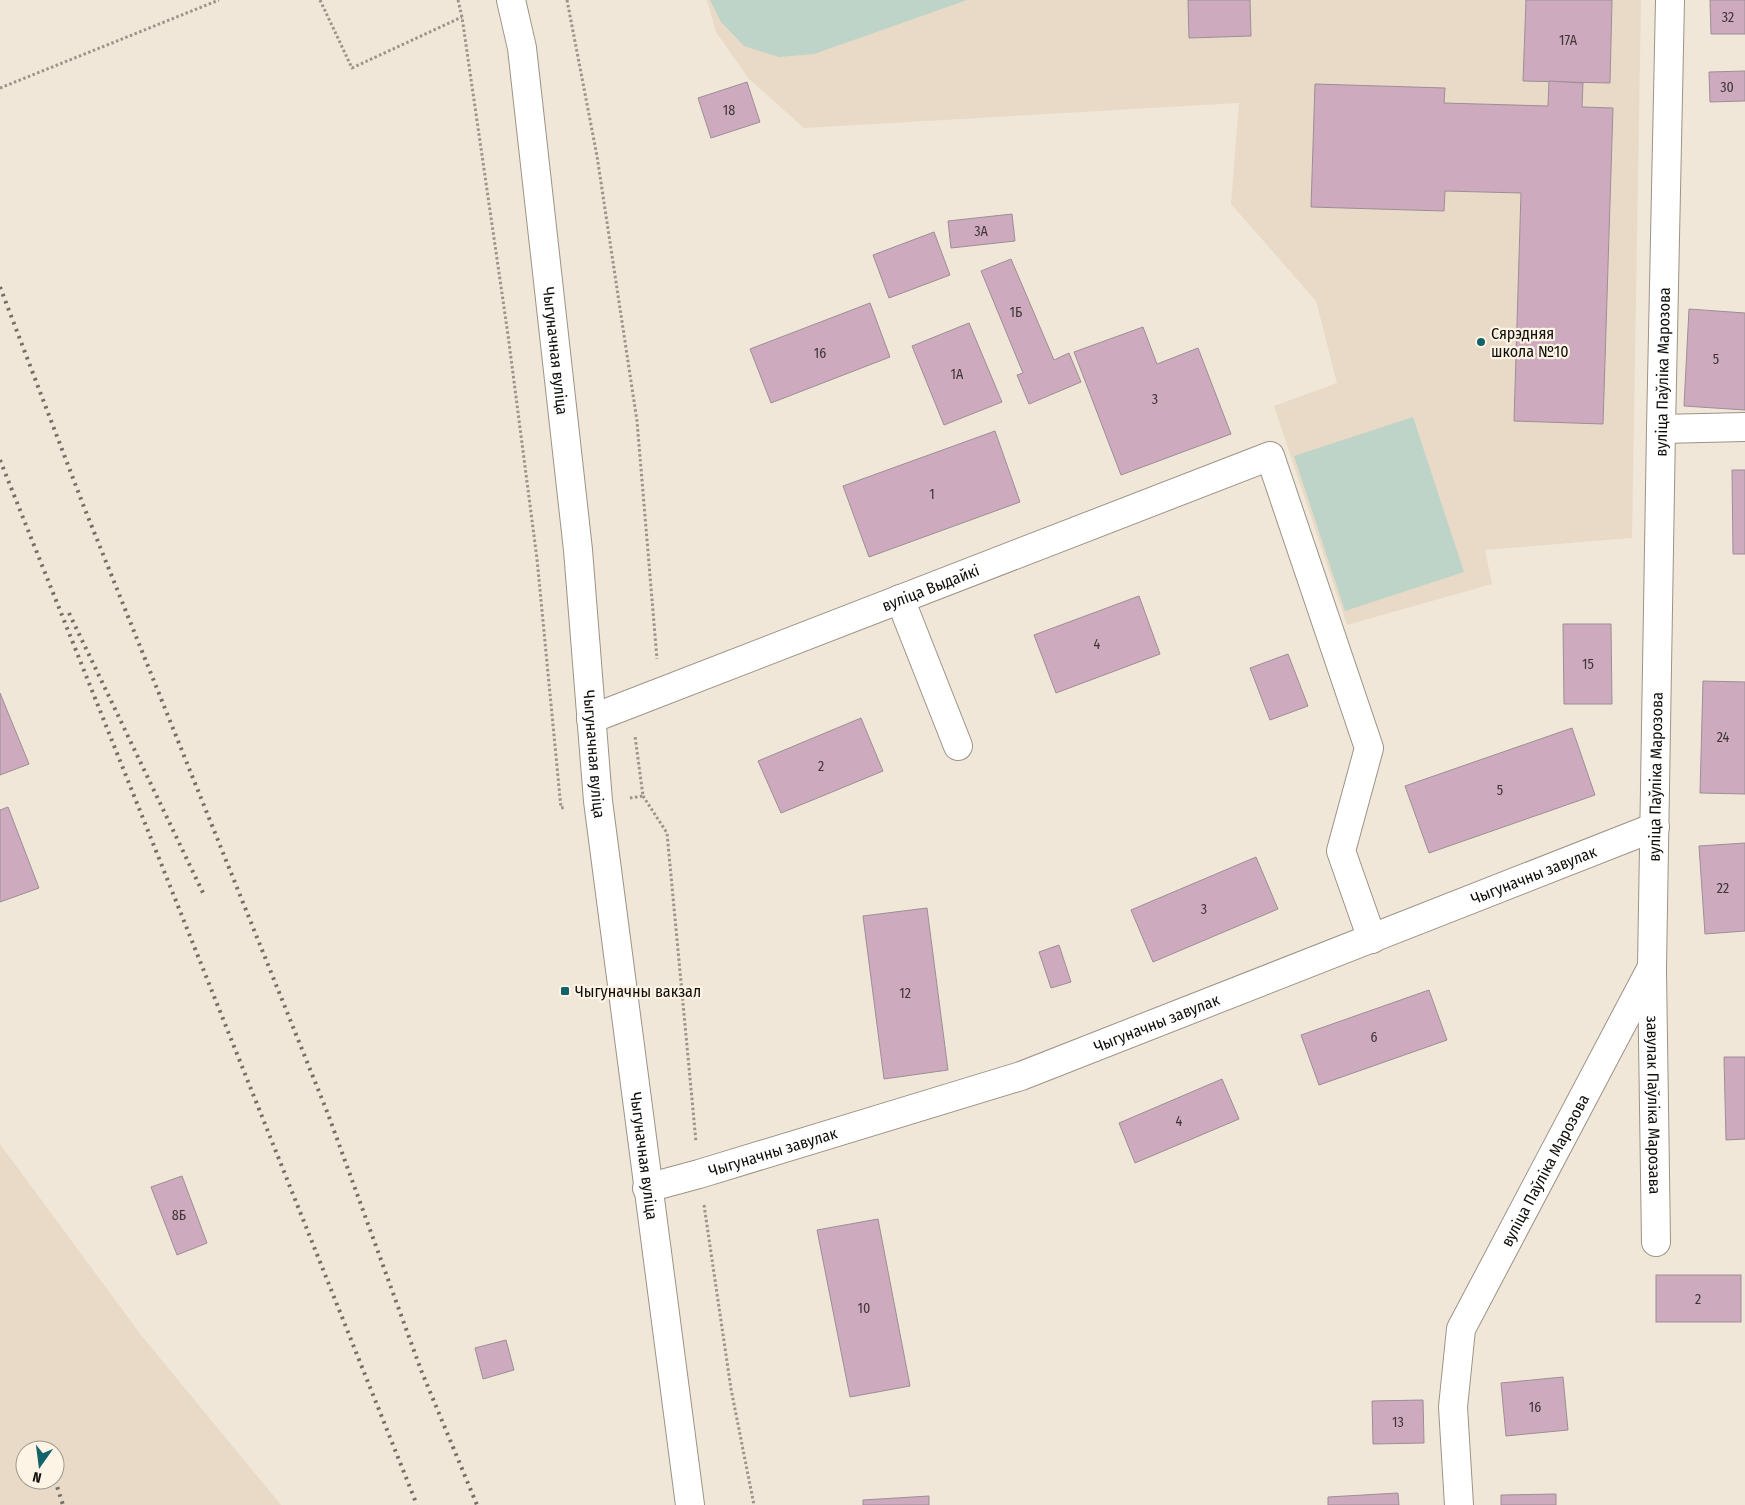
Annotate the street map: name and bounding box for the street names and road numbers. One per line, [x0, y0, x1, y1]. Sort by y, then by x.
street label: Чыгуначная вуліца [539, 286, 572, 416]
street label: вуліца Паўліка Марозова [1651, 287, 1673, 457]
street label: вуліца Выдайкі [879, 560, 982, 615]
street label: Чыгуначная вуліца [580, 689, 610, 819]
street label: вуліца Паўліка Марозова [1644, 692, 1666, 862]
street label: Чыгуначны завулак [1468, 841, 1599, 908]
street label: Чыгуначны завулак [1091, 989, 1222, 1056]
street label: завулак Паўліка Марозава [1643, 1016, 1665, 1195]
street label: Чыгуначная вуліца [627, 1091, 662, 1221]
street label: вуліца Паўліка Марозова [1497, 1091, 1593, 1250]
street label: Чыгуначны завулак [706, 1123, 840, 1180]

